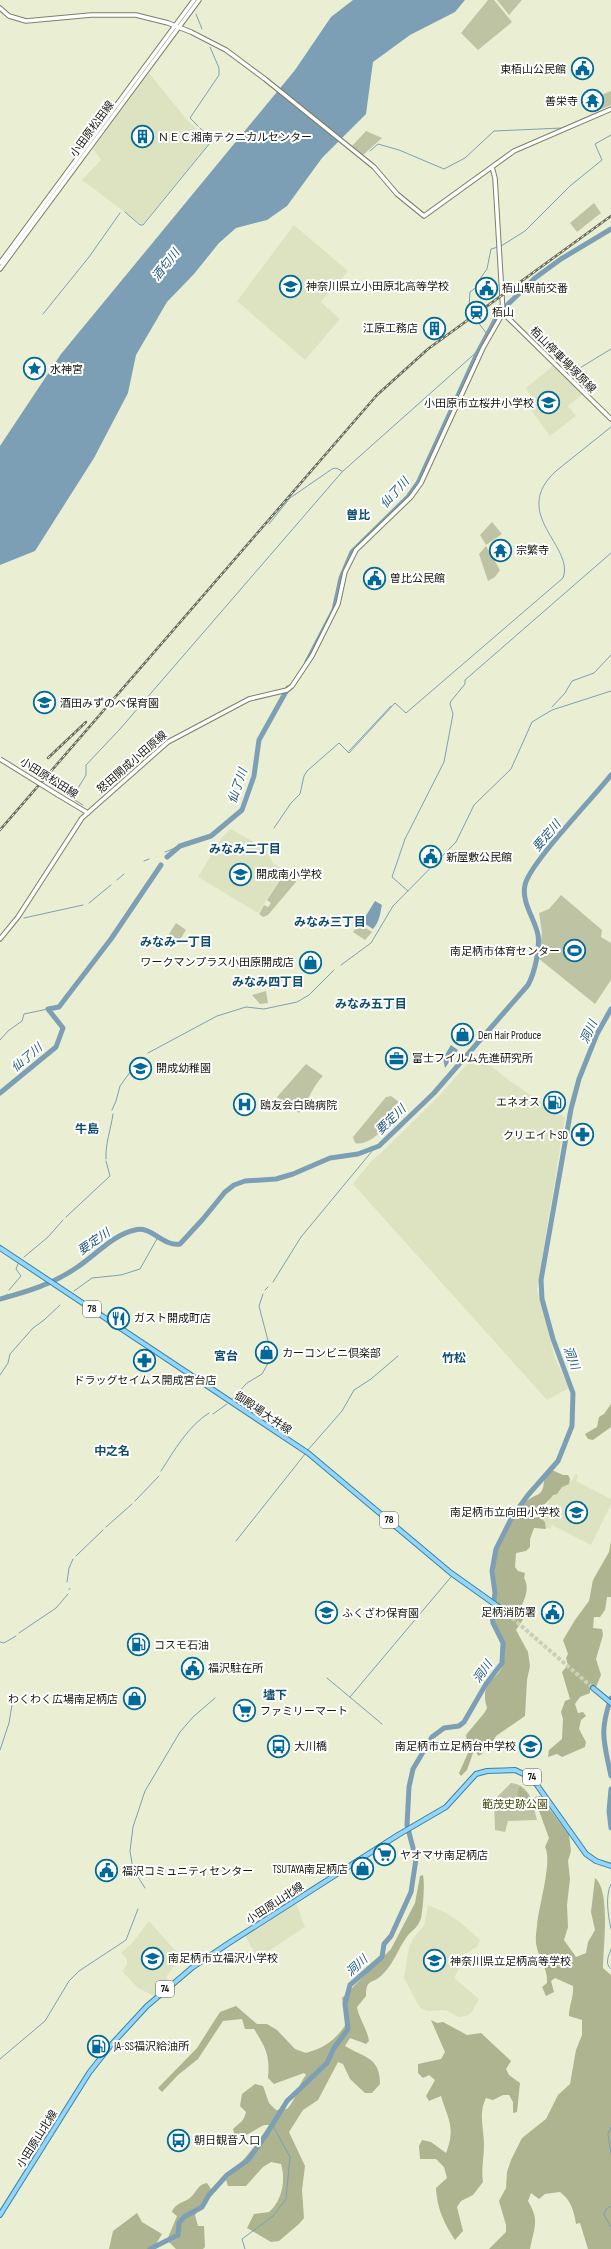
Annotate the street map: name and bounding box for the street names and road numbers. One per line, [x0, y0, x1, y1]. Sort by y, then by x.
street label: 小田原松田線 [67, 98, 117, 160]
street label: 栢山停車場塚原線 [527, 324, 599, 396]
street label: 怒田開成小田原線 [95, 728, 169, 796]
street label: 小田原松田線 [18, 755, 80, 801]
road number: 78 [83, 1301, 101, 1317]
street label: 御殿場大井線 [231, 1389, 294, 1437]
road number: 78 [380, 1512, 398, 1528]
road number: 74 [523, 1769, 541, 1785]
street label: 小田原山北線 [244, 1880, 306, 1926]
road number: 74 [156, 1981, 174, 1997]
street label: 小田原山北線 [14, 2108, 60, 2170]

